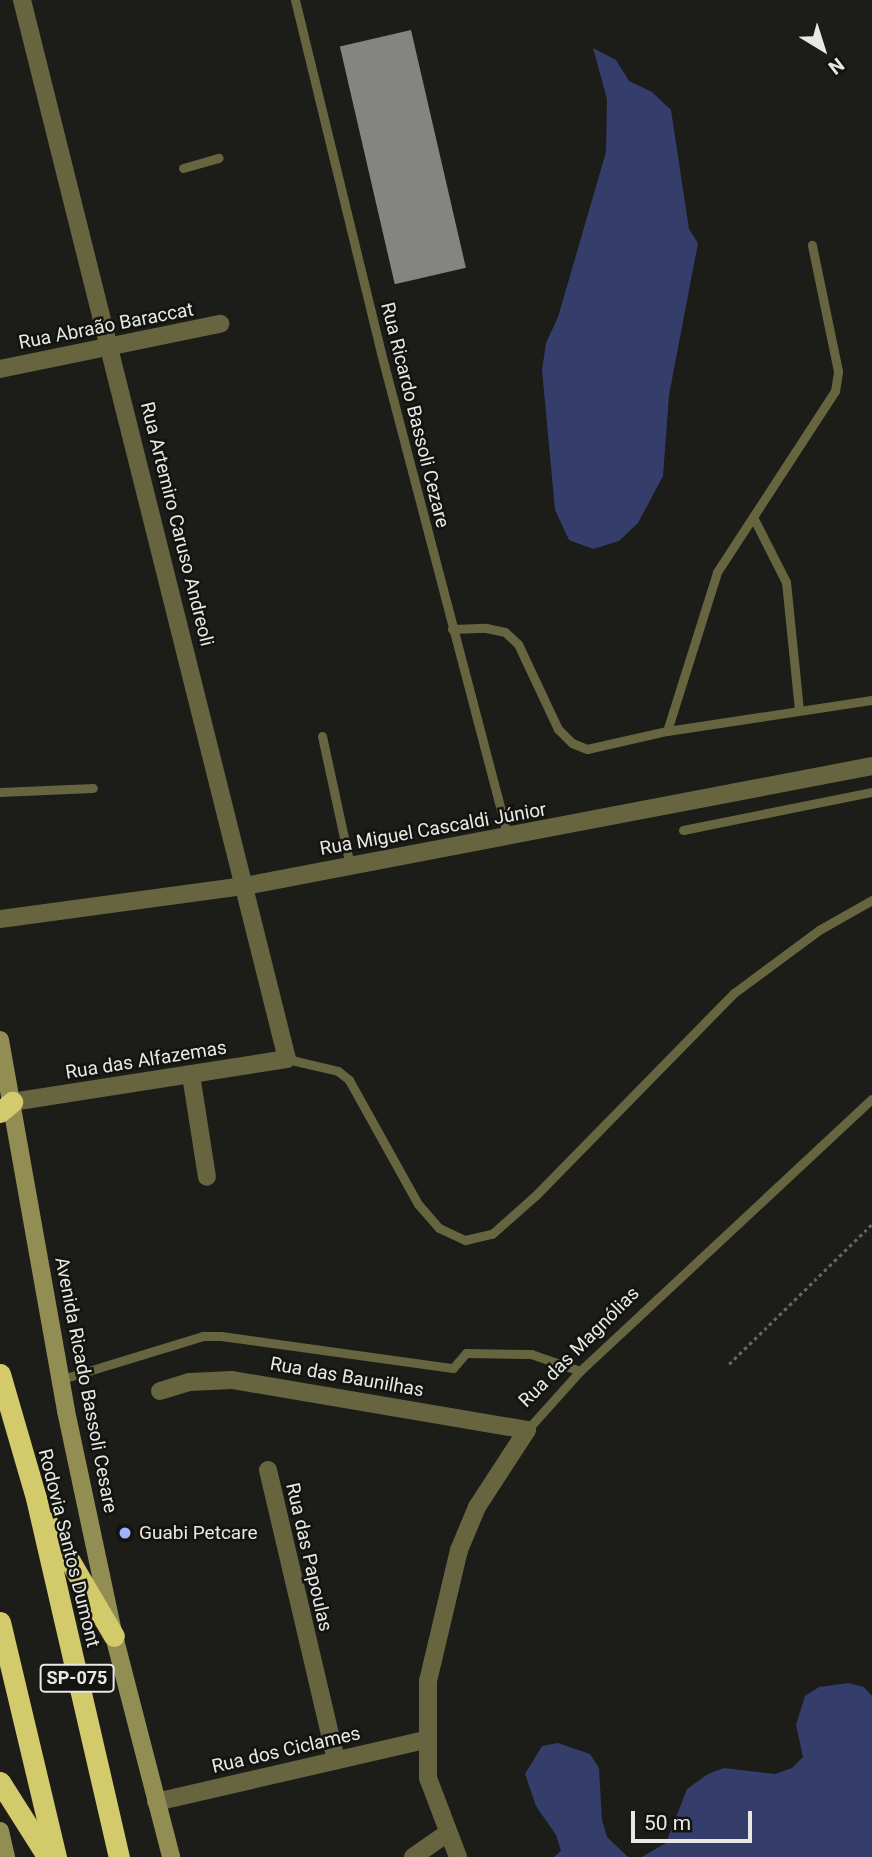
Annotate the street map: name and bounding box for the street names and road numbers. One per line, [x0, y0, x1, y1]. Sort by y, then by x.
street label: Rua Abraão Baraccat [17, 298, 195, 354]
street label: Rua Ricardo Bassoli Cezare [376, 300, 454, 530]
street label: Rua Artemiro Caruso Andreoli [136, 400, 218, 648]
street label: Rua Miguel Cascaldi Júnior [318, 798, 548, 860]
street label: Rua das Alfazemas [64, 1036, 228, 1084]
street label: Avenida Ricado Bassoli Cesare [50, 1255, 122, 1515]
street label: Rua das Magnólias [514, 1282, 644, 1412]
street label: Rua das Baunilhas [268, 1352, 426, 1402]
street label: Rodovia Santos Dumont [33, 1447, 105, 1649]
street label: Rua das Papoulas [281, 1481, 337, 1633]
road number: SP-075 [38, 1664, 116, 1693]
street label: Rua dos Ciclames [210, 1722, 362, 1778]

